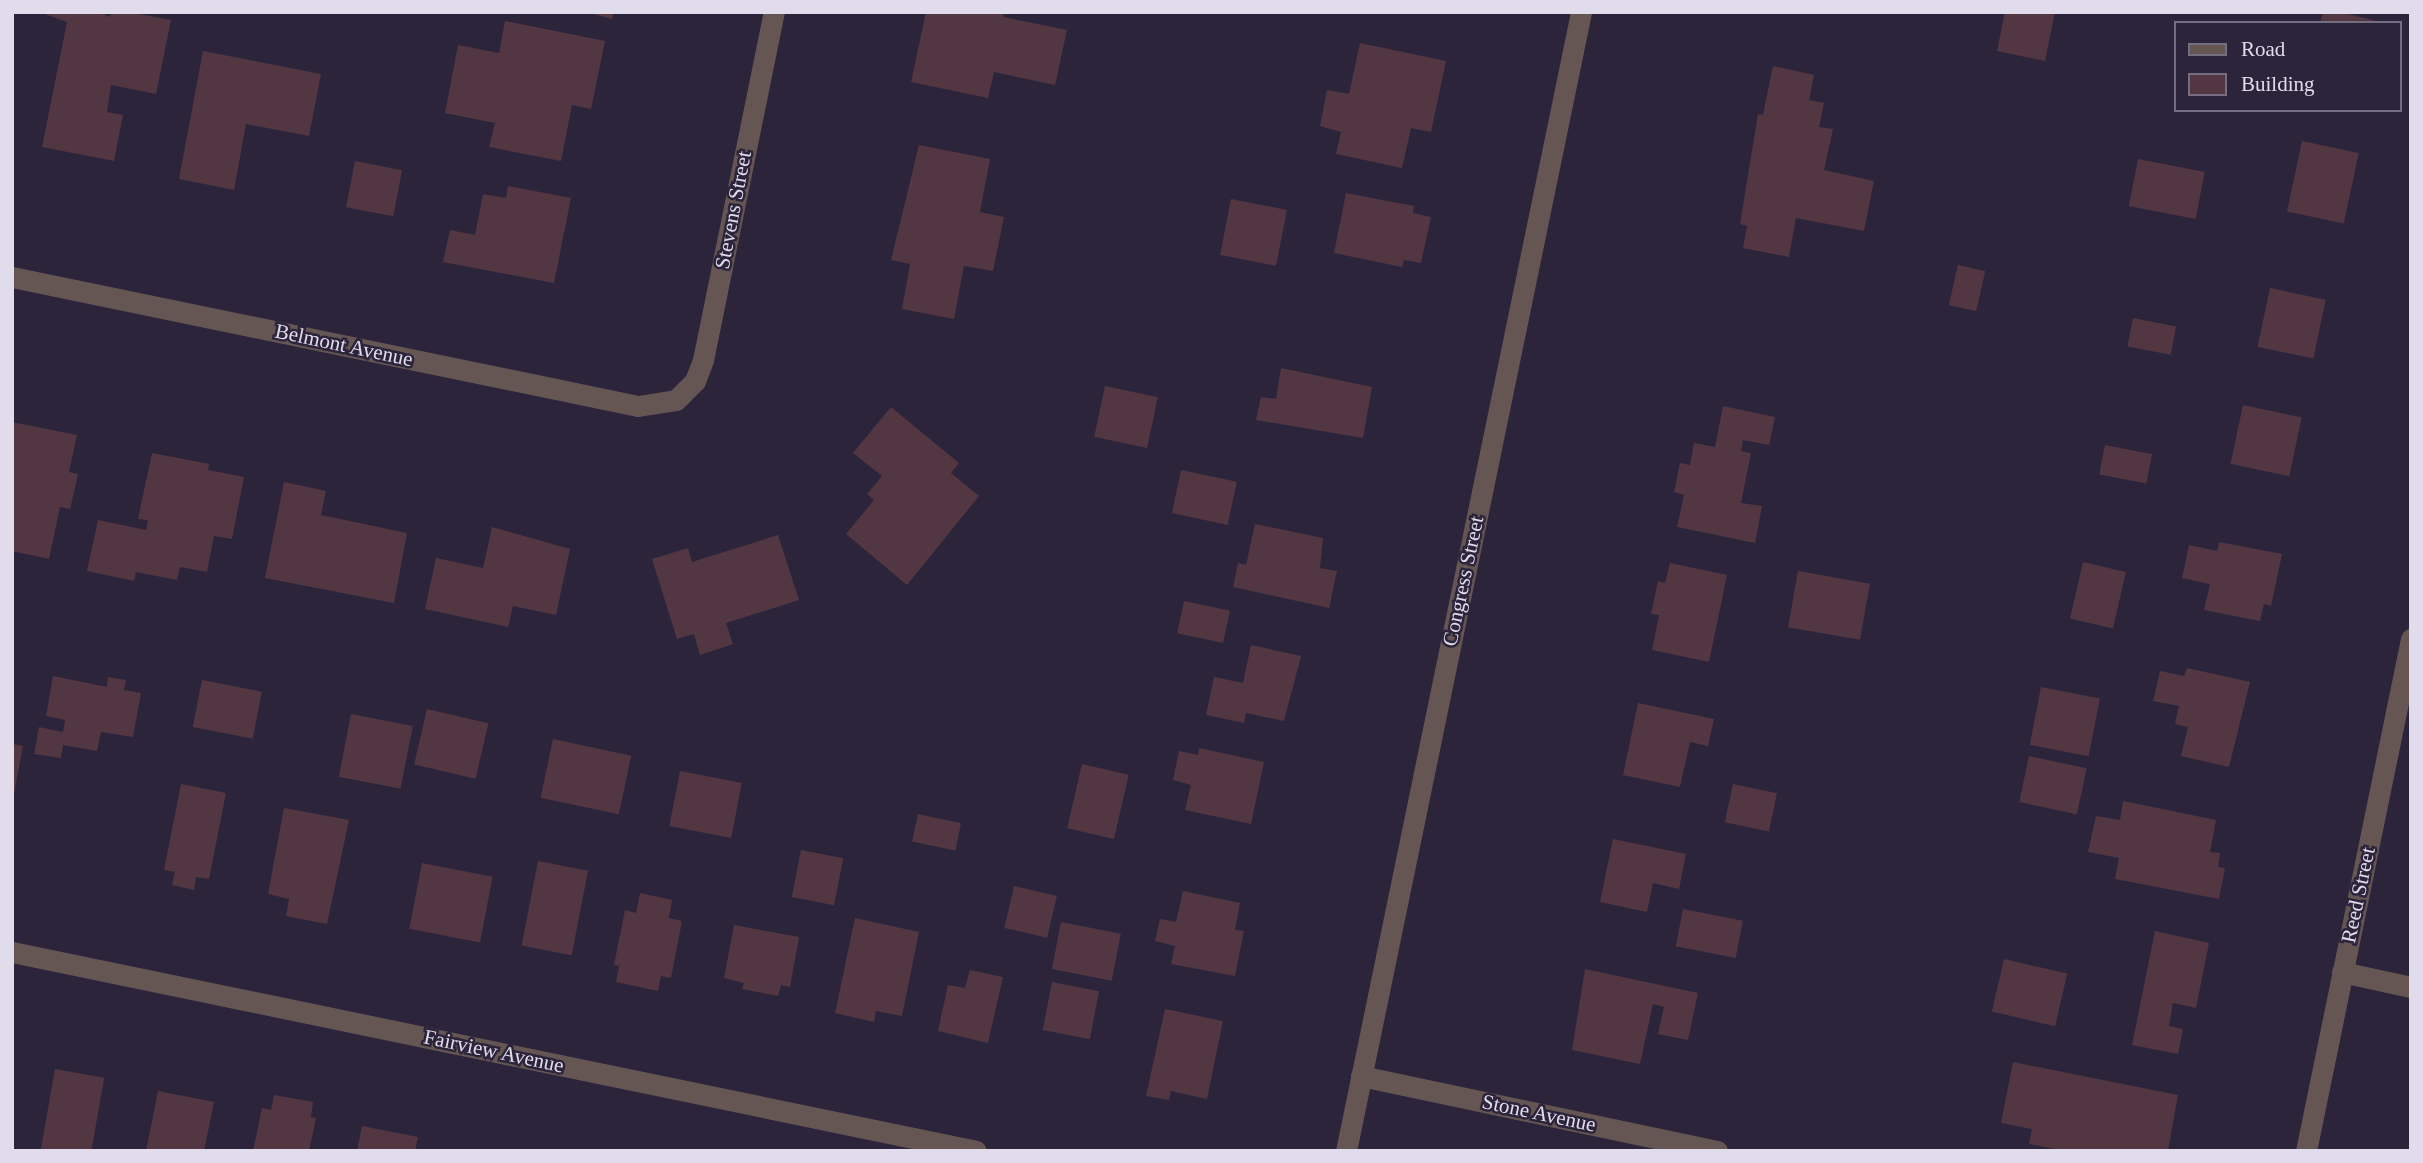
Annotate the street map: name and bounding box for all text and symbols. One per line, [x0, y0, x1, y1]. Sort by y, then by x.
legend [2174, 21, 2402, 112]
text: Road [2241, 37, 2285, 61]
text: Building [2241, 72, 2315, 96]
street label: Stevens Street [709, 149, 757, 271]
street label: Belmont Avenue [272, 318, 416, 372]
street label: Congress Street [1437, 514, 1489, 648]
street label: Reed Street [2336, 845, 2380, 945]
street label: Fairview Avenue [421, 1024, 567, 1078]
street label: Stone Avenue [1479, 1089, 1599, 1137]

